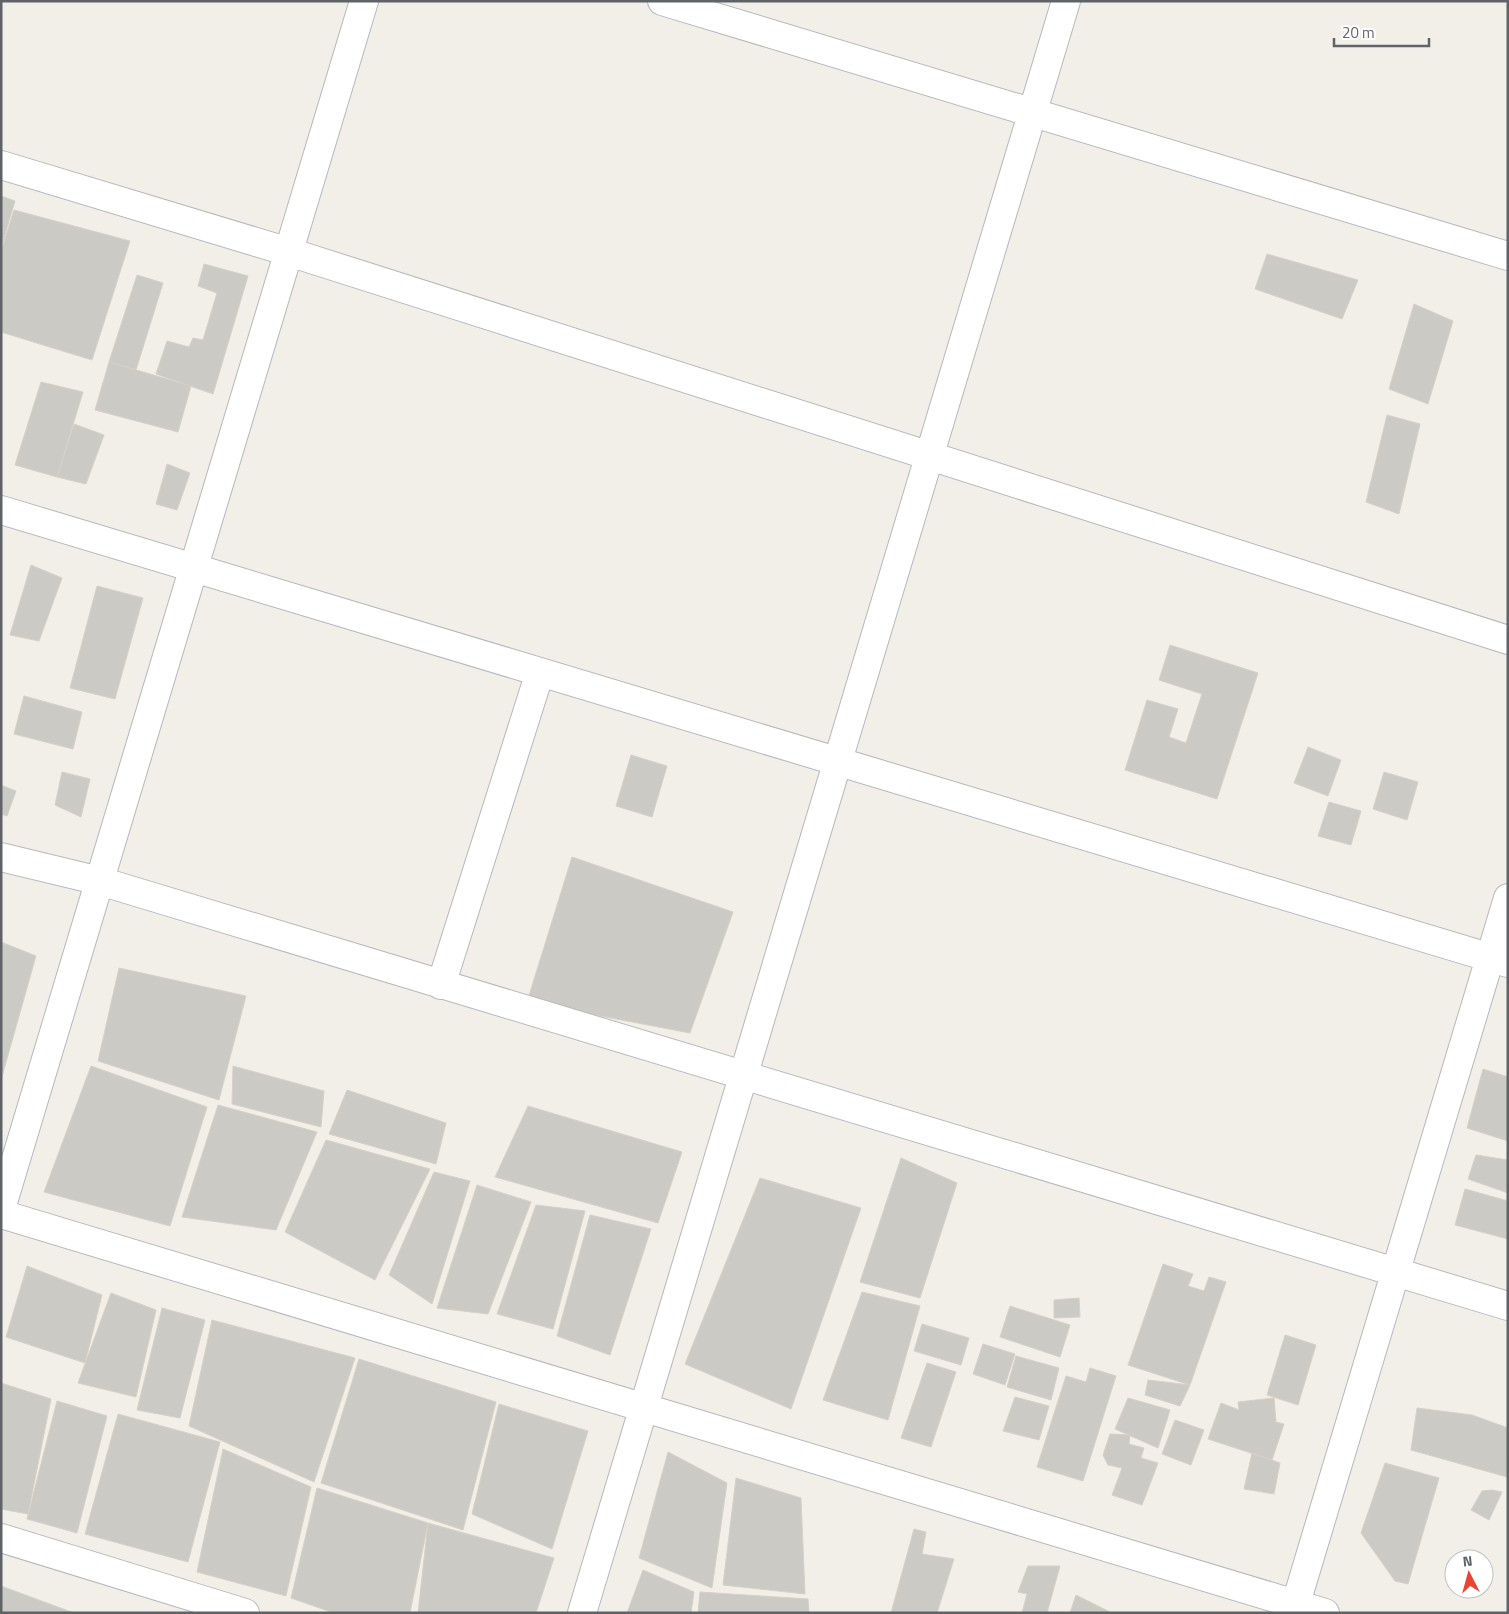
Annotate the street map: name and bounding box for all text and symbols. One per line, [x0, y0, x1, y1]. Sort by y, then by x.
scale bar [1334, 15, 1429, 47]
text: 20 m [1342, 21, 1375, 44]
north arrow [1444, 1549, 1494, 1599]
text: N [1462, 1550, 1474, 1572]

